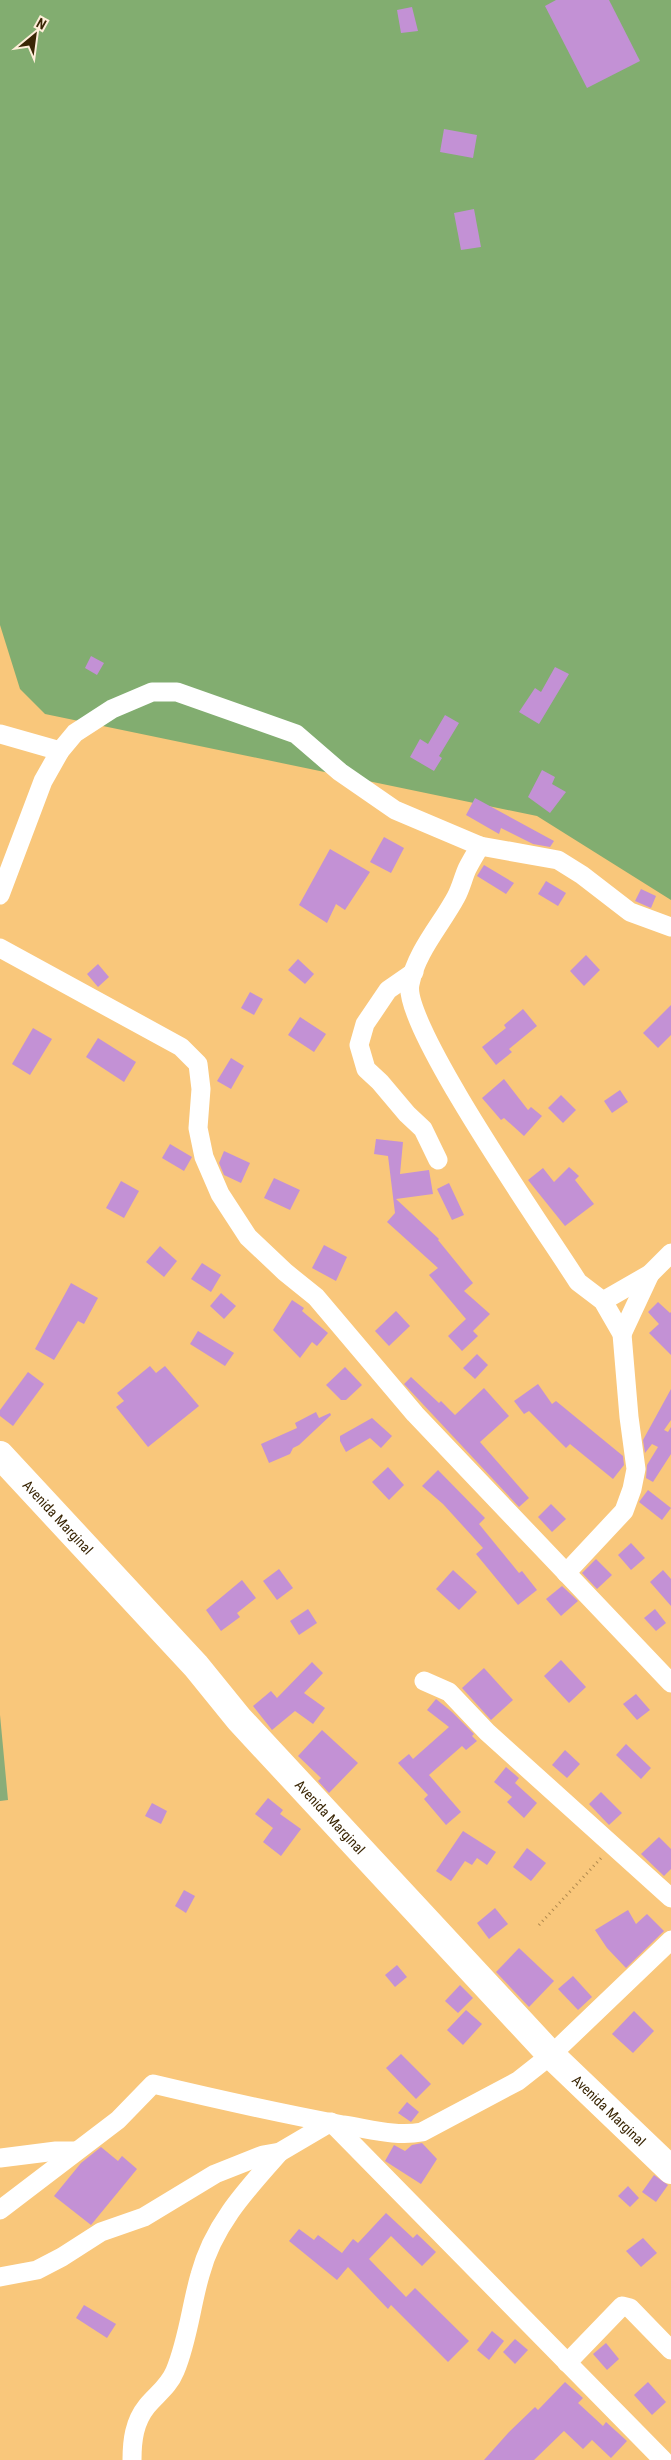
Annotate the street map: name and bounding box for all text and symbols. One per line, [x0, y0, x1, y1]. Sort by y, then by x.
north arrow [10, 10, 60, 60]
text: N [34, 15, 49, 33]
street label: Avenida Marginal [20, 1477, 96, 1558]
street label: Avenida Marginal [292, 1777, 368, 1857]
street label: Avenida Marginal [569, 2072, 649, 2149]

